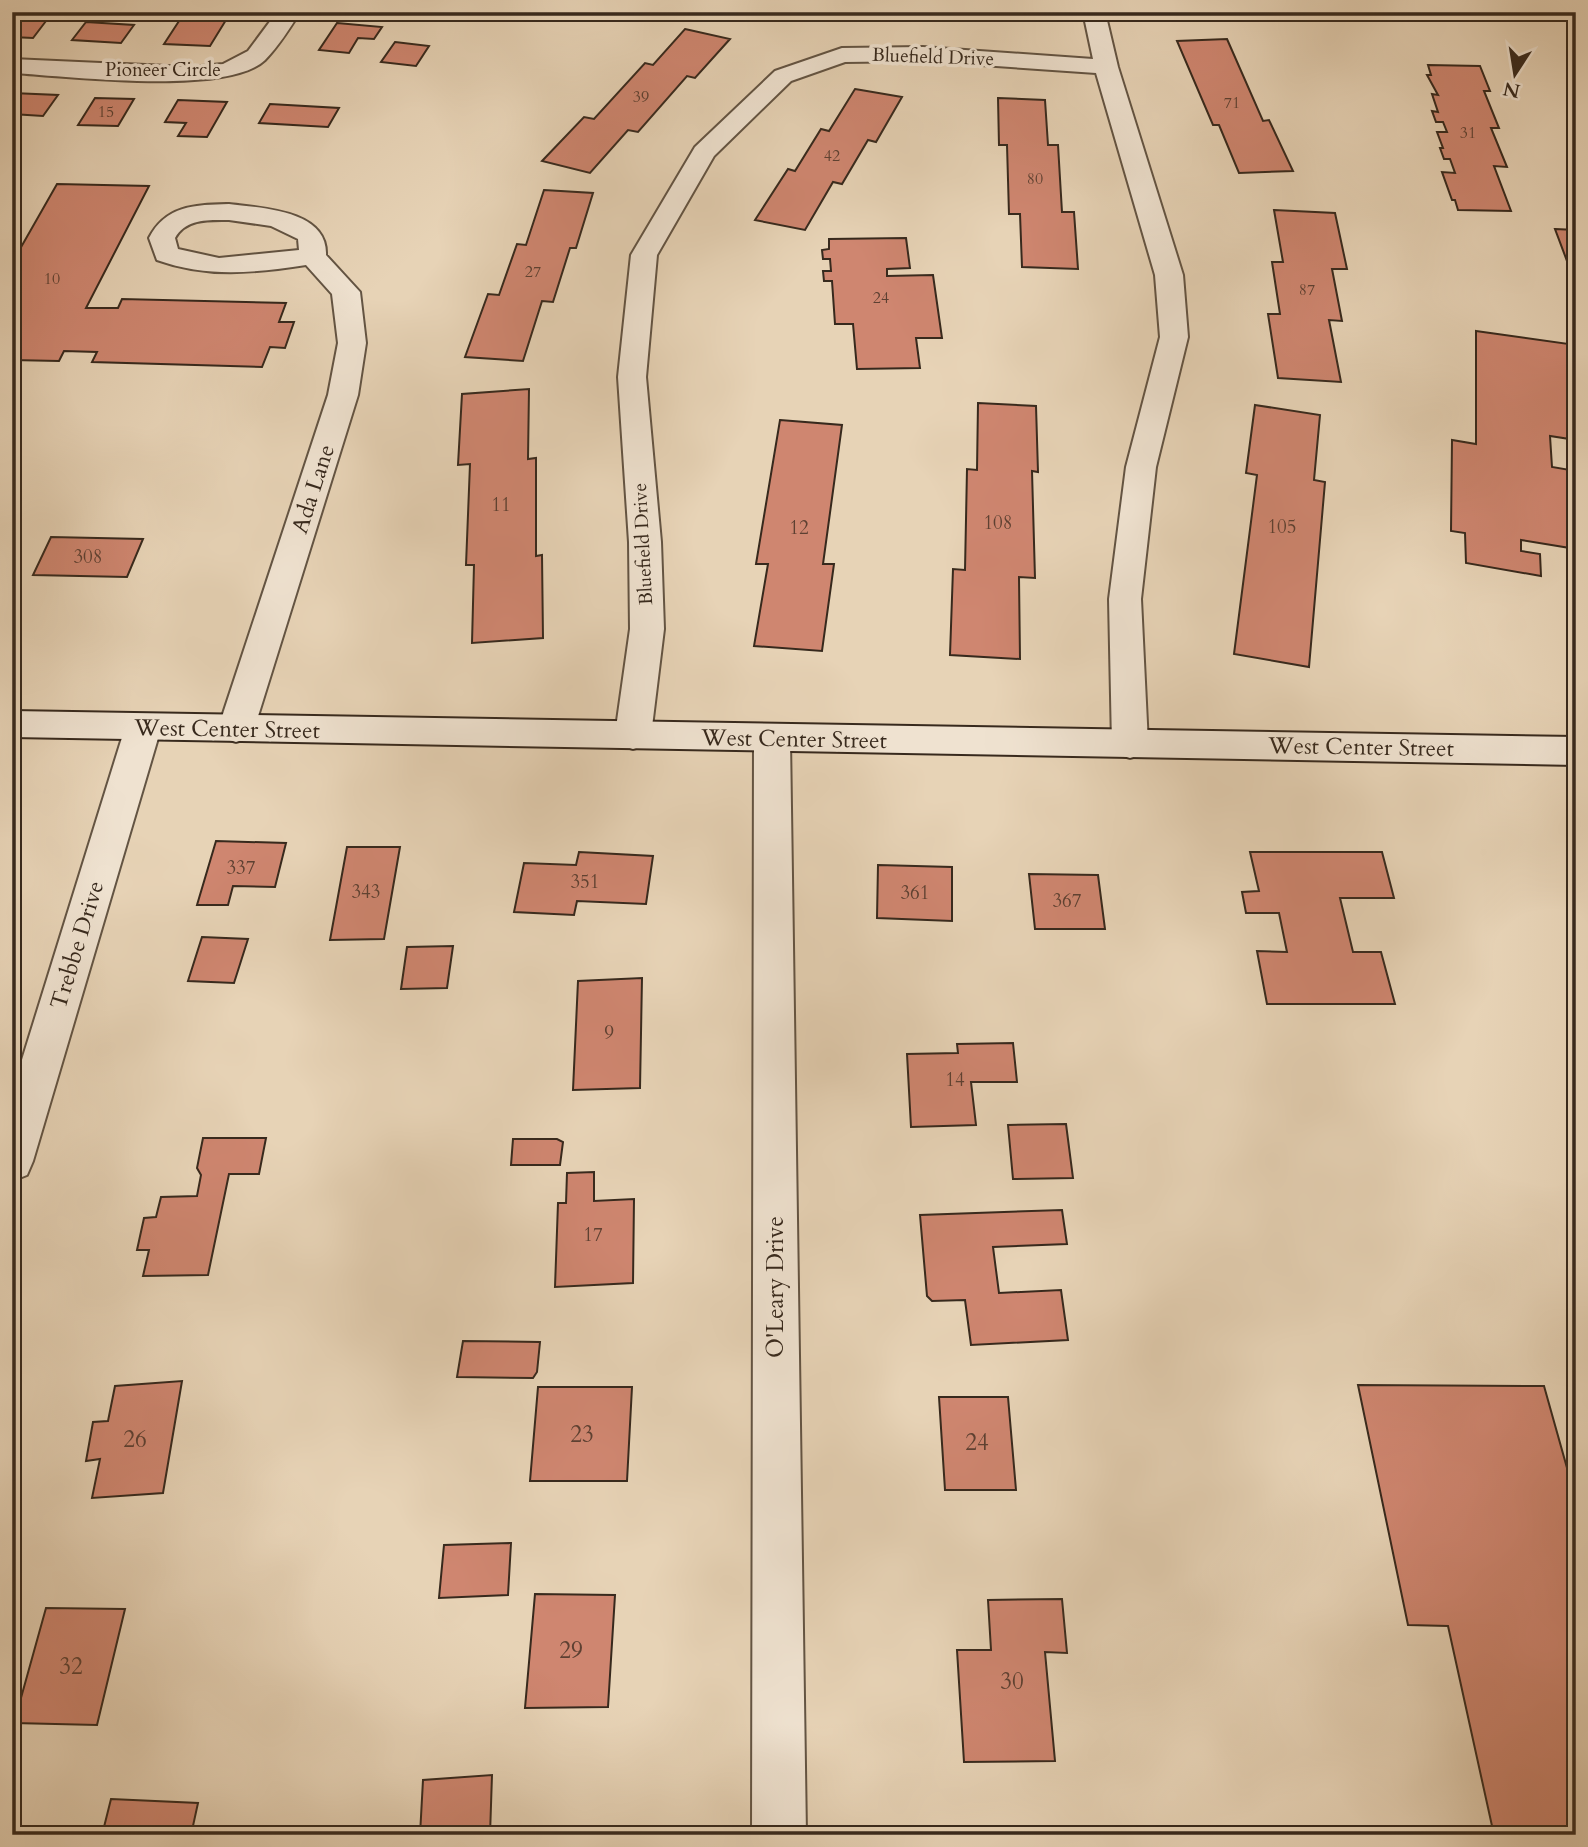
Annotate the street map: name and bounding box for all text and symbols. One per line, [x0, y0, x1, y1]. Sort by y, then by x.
north arrow [1480, 38, 1550, 108]
street label: Bluefield Drive [872, 42, 994, 72]
street label: Pioneer Circle [105, 57, 221, 83]
text: N [1500, 75, 1522, 104]
house number: 39 [633, 86, 649, 108]
house number: 71 [1224, 92, 1240, 114]
house number: 15 [98, 101, 114, 123]
house number: 31 [1460, 122, 1476, 144]
house number: 42 [824, 145, 840, 167]
house number: 80 [1027, 168, 1043, 190]
house number: 27 [525, 261, 541, 283]
house number: 10 [44, 268, 60, 290]
house number: 87 [1299, 279, 1315, 301]
house number: 24 [873, 287, 889, 309]
street label: Ada Lane [284, 440, 342, 538]
street label: Bluefield Drive [627, 482, 659, 606]
house number: 11 [491, 492, 511, 518]
house number: 108 [983, 510, 1013, 536]
house number: 105 [1267, 514, 1297, 540]
house number: 12 [789, 515, 809, 541]
house number: 308 [73, 544, 103, 570]
street label: West Center Street [133, 712, 320, 746]
street label: West Center Street [700, 722, 887, 756]
street label: West Center Street [1267, 730, 1454, 764]
house number: 337 [226, 855, 256, 881]
house number: 351 [570, 869, 600, 895]
street label: Trebbe Drive [43, 877, 111, 1013]
house number: 343 [351, 879, 381, 905]
house number: 361 [900, 880, 930, 906]
house number: 367 [1052, 888, 1082, 914]
house number: 9 [604, 1020, 614, 1046]
house number: 14 [945, 1067, 965, 1093]
street label: O'Leary Drive [760, 1216, 791, 1358]
house number: 17 [583, 1222, 603, 1248]
house number: 23 [570, 1419, 594, 1450]
house number: 26 [123, 1424, 147, 1455]
house number: 24 [965, 1427, 989, 1458]
house number: 29 [559, 1635, 583, 1666]
house number: 32 [59, 1651, 83, 1682]
house number: 30 [1000, 1666, 1024, 1697]

